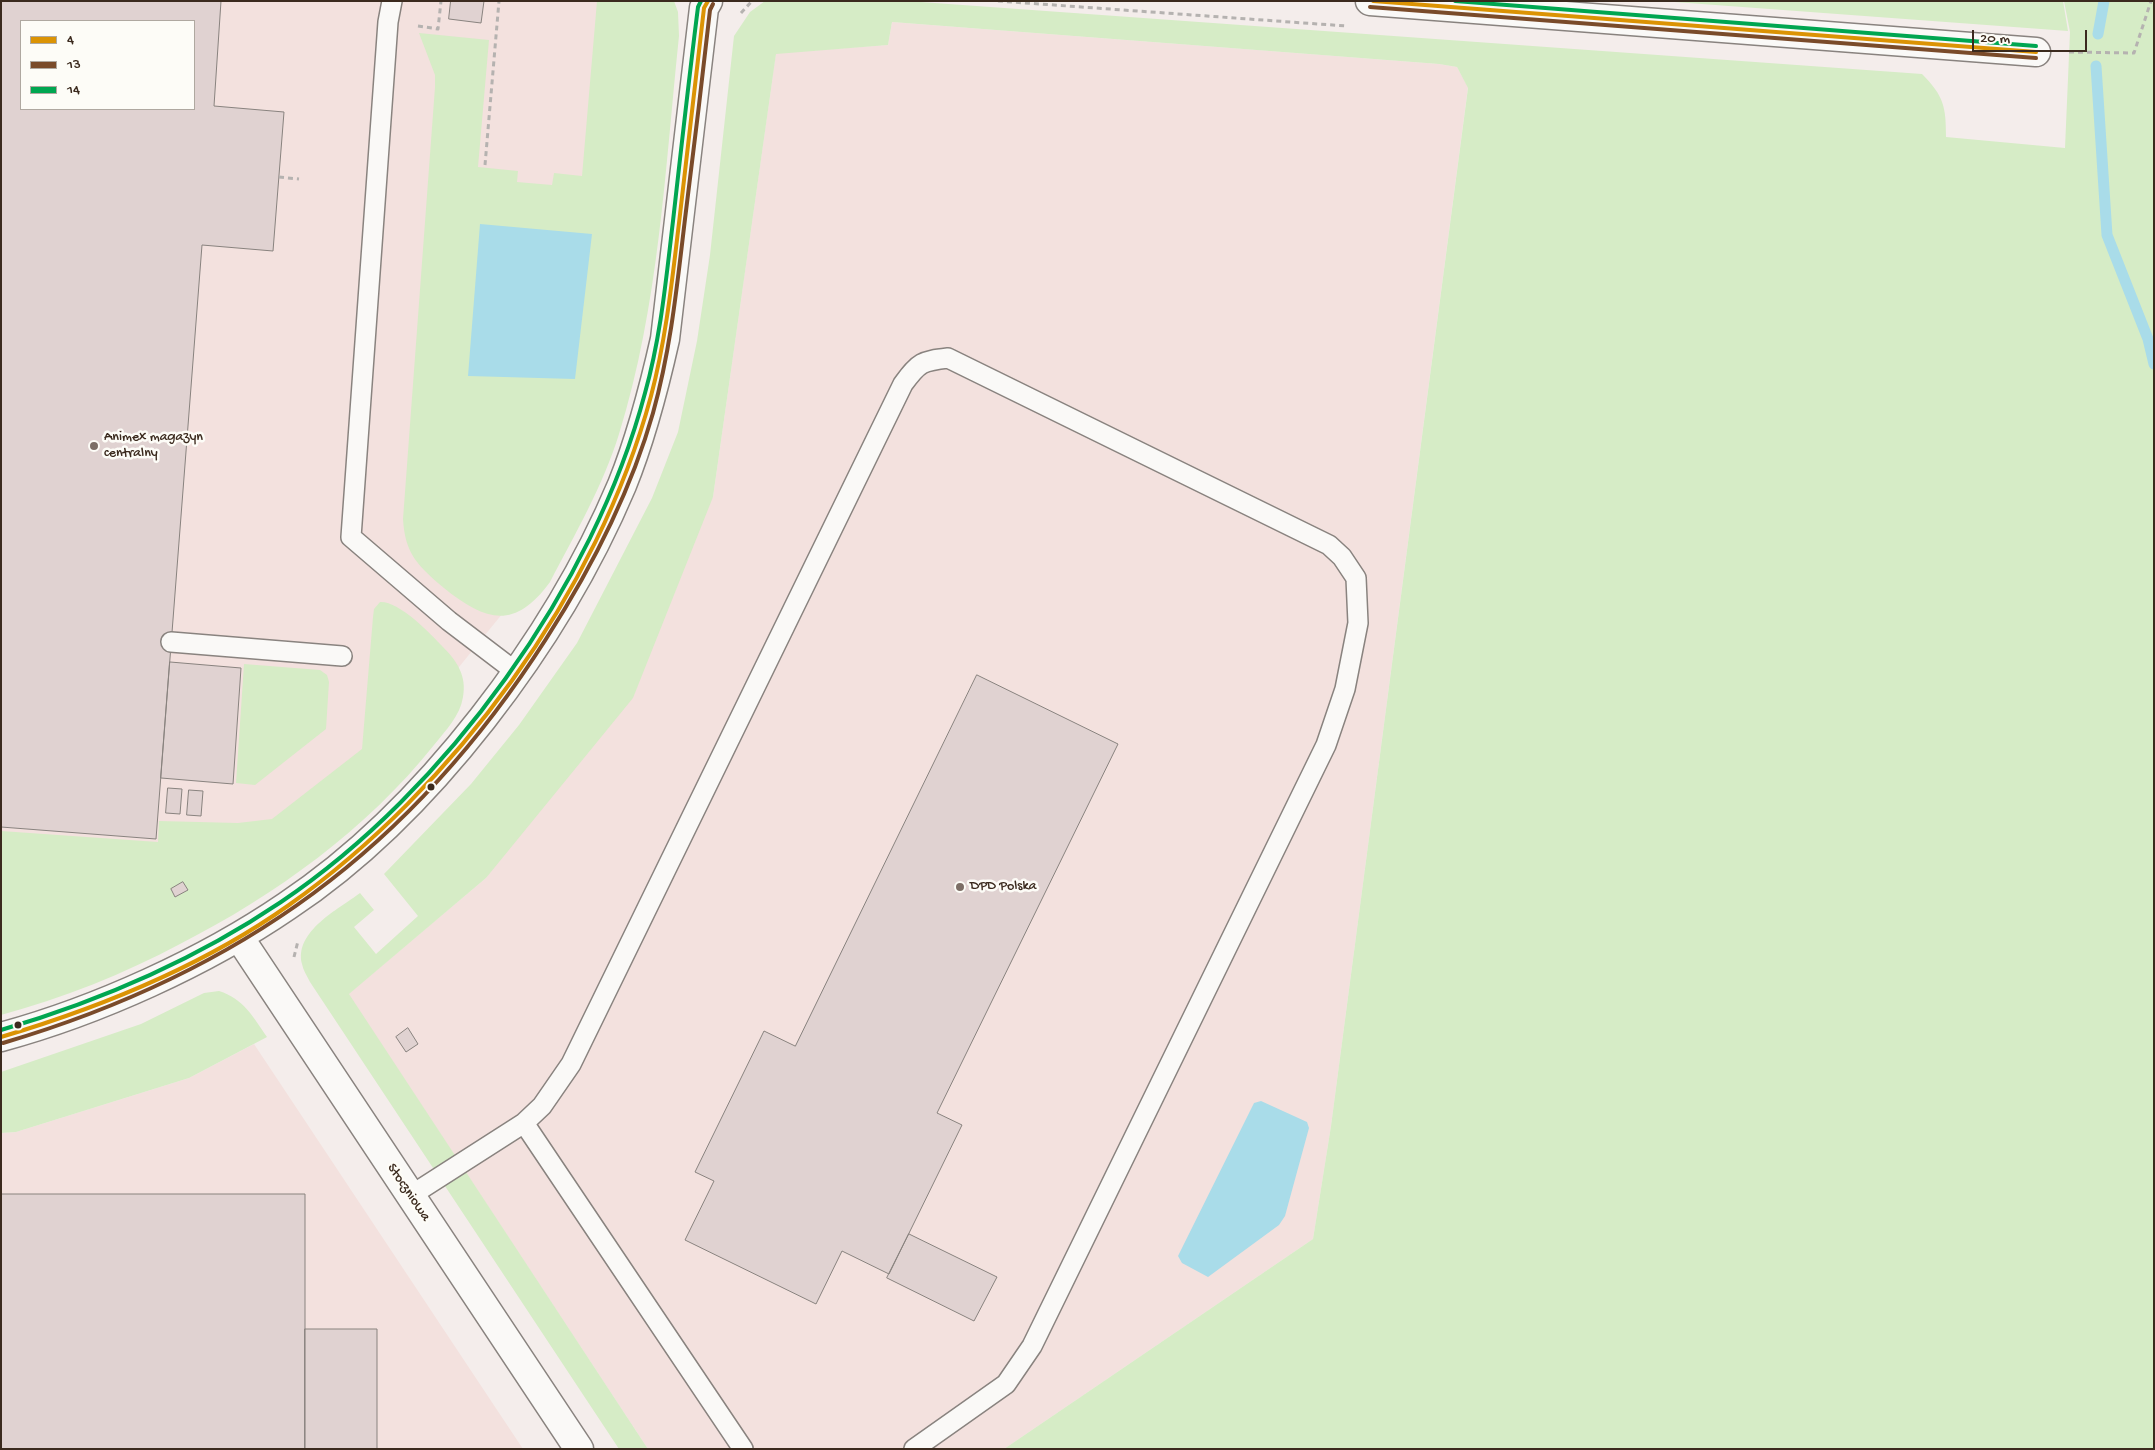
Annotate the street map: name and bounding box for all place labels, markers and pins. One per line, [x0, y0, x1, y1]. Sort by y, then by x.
place label: Animex magazyn centralny [104, 430, 203, 462]
marker: Animex magazyn centralny [88, 440, 100, 452]
unlabelled marker [426, 782, 436, 792]
place label: DPD Polska [970, 879, 1037, 895]
marker: DPD Polska [954, 881, 966, 893]
unlabelled marker [13, 1020, 23, 1030]

